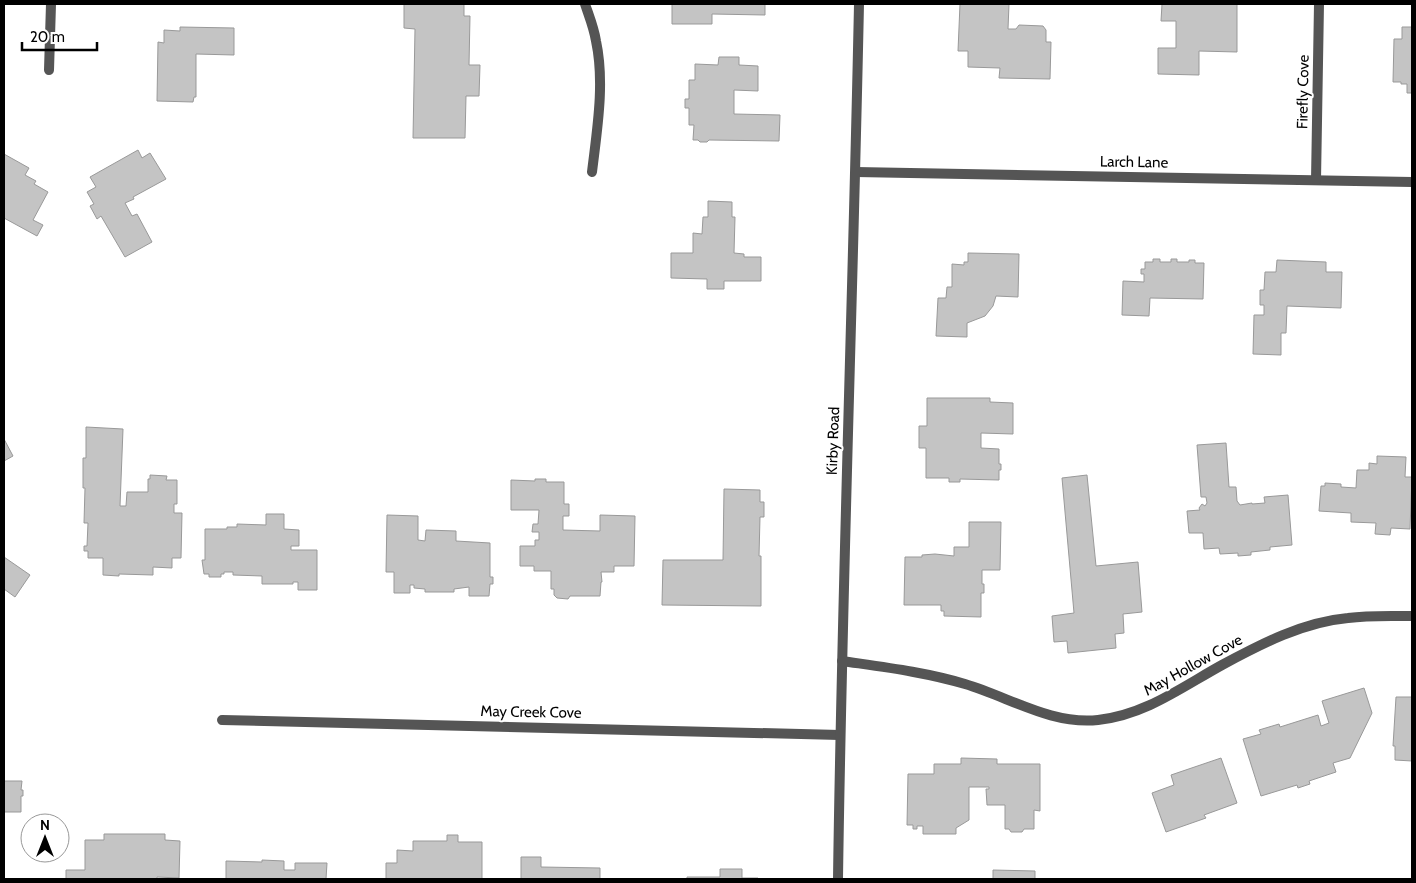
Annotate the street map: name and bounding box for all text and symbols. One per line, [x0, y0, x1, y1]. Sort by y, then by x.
scale bar [22, 20, 98, 52]
text: 20 m [30, 28, 65, 46]
street label: Firefly Cove [1293, 54, 1313, 129]
street label: Larch Lane [1100, 152, 1169, 172]
street label: Kirby Road [823, 406, 843, 476]
street label: May Hollow Cove [1140, 630, 1246, 700]
street label: May Creek Cove [480, 702, 582, 722]
north arrow [20, 813, 70, 863]
text: N [40, 816, 50, 834]

